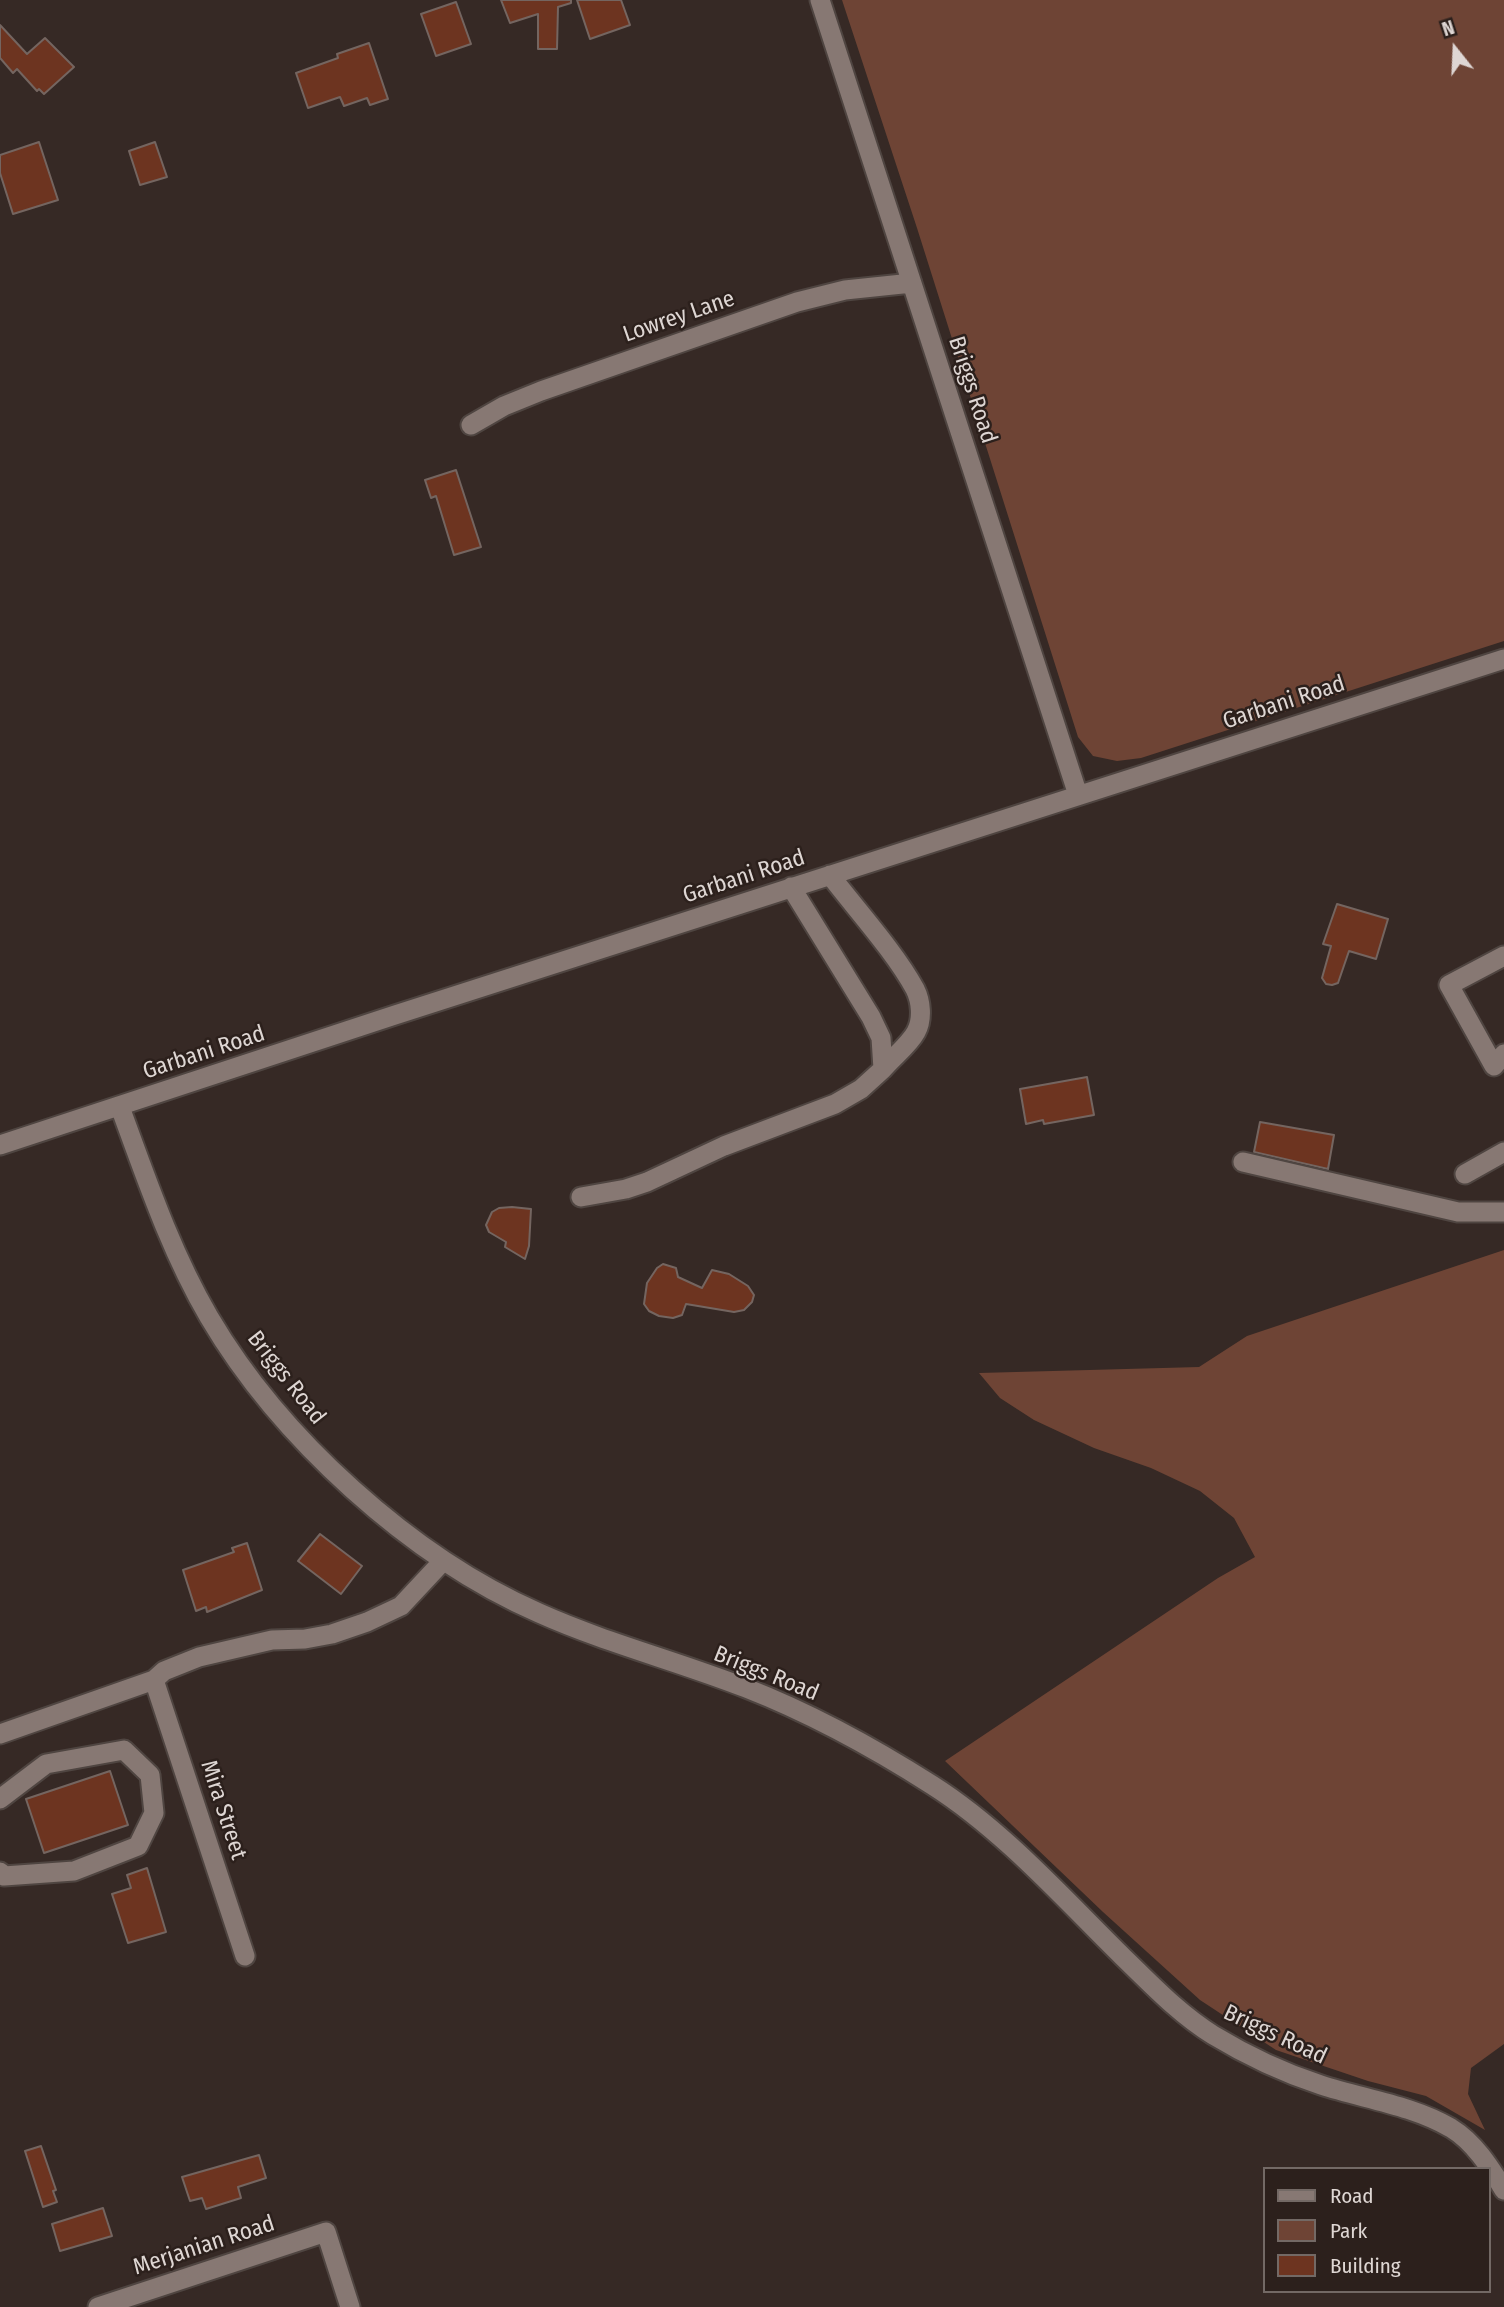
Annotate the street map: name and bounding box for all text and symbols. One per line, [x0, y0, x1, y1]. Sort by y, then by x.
north arrow [1420, 14, 1490, 84]
text: N [1439, 16, 1457, 41]
street label: Lowrey Lane [620, 285, 738, 349]
street label: Briggs Road [942, 333, 1002, 447]
street label: Garbani Road [1219, 670, 1349, 736]
street label: Garbani Road [679, 844, 809, 910]
street label: Garbani Road [139, 1020, 269, 1086]
street label: Briggs Road [241, 1326, 331, 1430]
street label: Briggs Road [709, 1640, 823, 1708]
street label: Mira Street [194, 1757, 252, 1863]
street label: Briggs Road [1219, 1999, 1331, 2071]
legend [1262, 2167, 1490, 2293]
text: Road [1330, 2183, 1374, 2209]
street label: Merjanian Road [130, 2210, 278, 2282]
text: Park [1330, 2218, 1367, 2244]
text: Building [1330, 2253, 1401, 2279]

